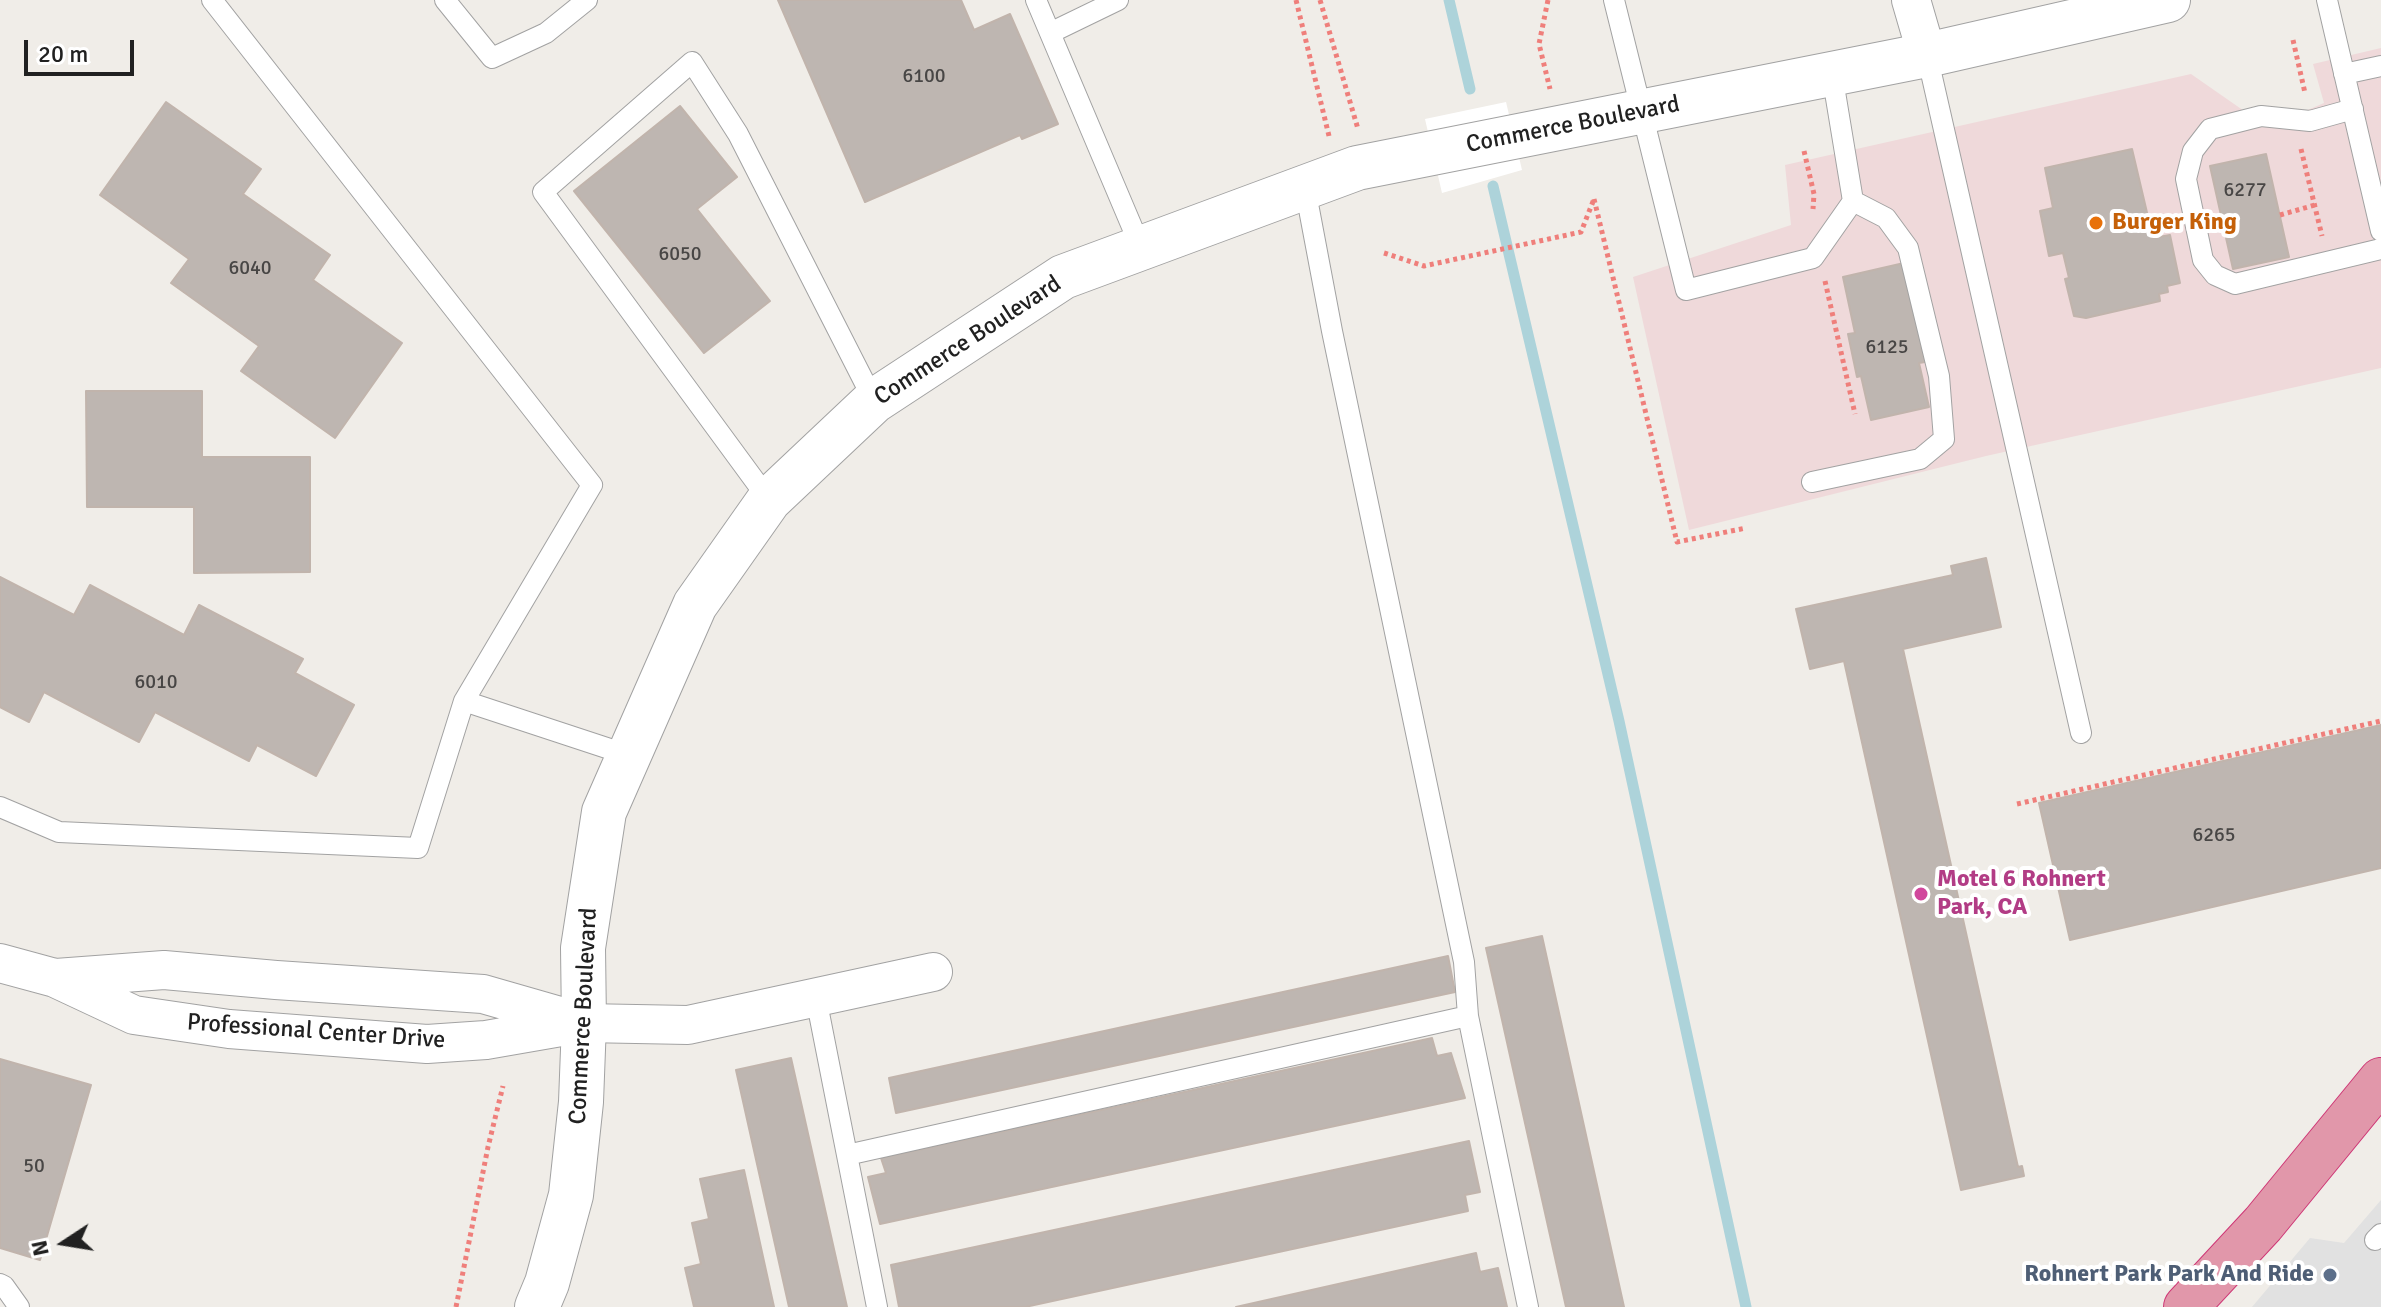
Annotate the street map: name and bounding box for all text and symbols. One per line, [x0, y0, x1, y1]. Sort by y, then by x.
scale bar [28, 24, 138, 74]
text: 20 m [38, 39, 88, 69]
house number: 6100 [902, 65, 946, 89]
street label: Commerce Boulevard [1464, 90, 1682, 160]
house number: 6277 [2223, 179, 2267, 203]
place label: Burger King [2112, 209, 2237, 237]
marker: Burger King [2087, 214, 2105, 232]
house number: 6050 [658, 243, 702, 267]
house number: 6040 [228, 257, 272, 281]
street label: Commerce Boulevard [869, 270, 1067, 412]
house number: 6125 [1865, 336, 1909, 360]
house number: 6010 [134, 671, 178, 695]
house number: 6265 [2192, 824, 2236, 848]
place label: Motel 6 Rohnert Park, CA [1937, 866, 2106, 922]
marker: Motel 6 Rohnert Park, CA [1912, 885, 1930, 903]
street label: Commerce Boulevard [564, 907, 604, 1125]
street label: Professional Center Drive [186, 1009, 446, 1055]
house number: 50 [23, 1155, 45, 1179]
north arrow [24, 1203, 104, 1283]
text: N [25, 1238, 55, 1258]
place label: Rohnert Park Park And Ride [2024, 1261, 2314, 1289]
marker: Rohnert Park Park And Ride [2321, 1266, 2339, 1284]

